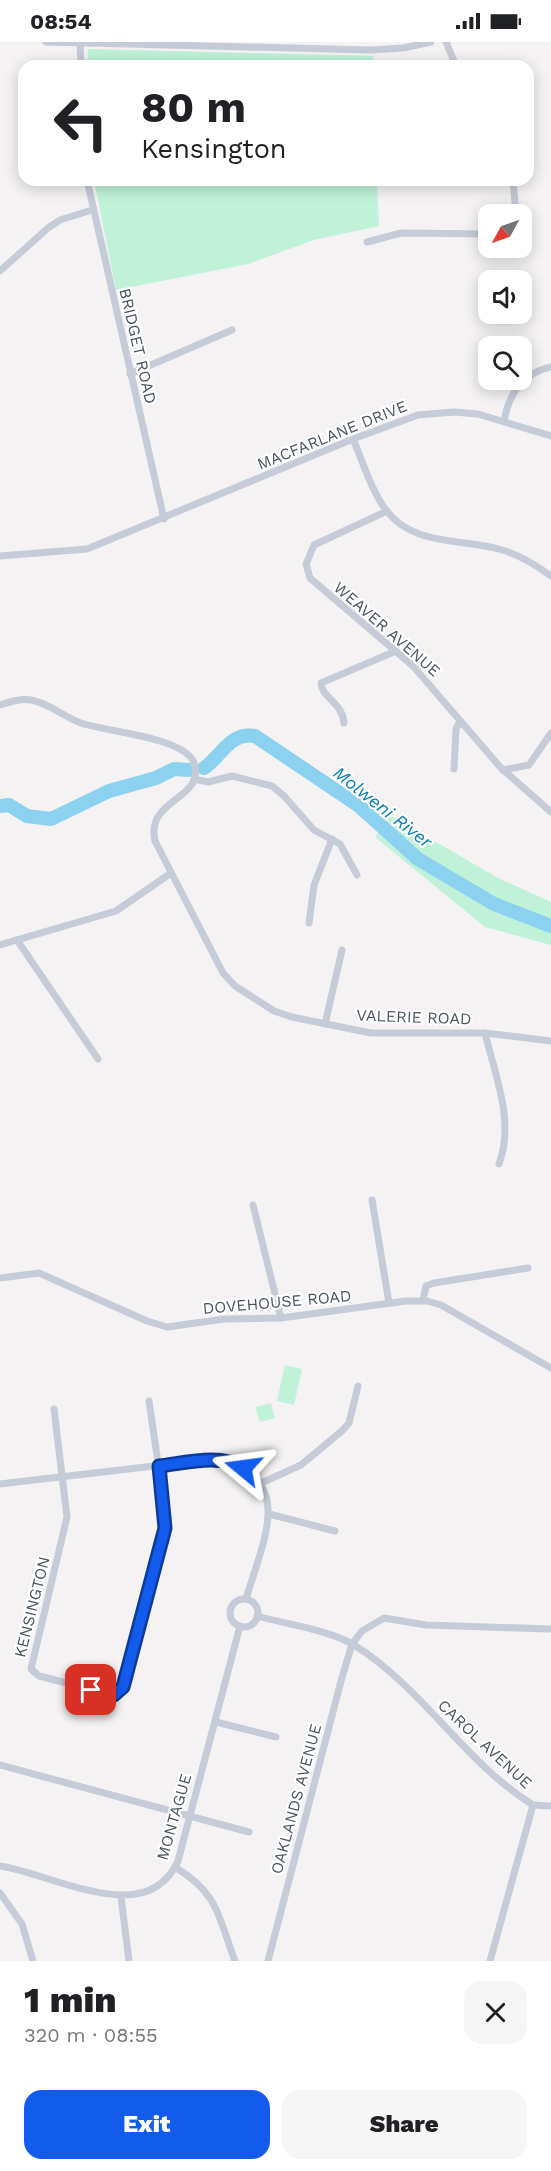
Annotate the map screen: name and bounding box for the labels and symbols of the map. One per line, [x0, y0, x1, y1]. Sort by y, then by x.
north arrow [478, 204, 532, 258]
street label: BRIDGET ROAD [115, 286, 161, 406]
street label: MACFARLANE DRIVE [254, 396, 410, 474]
street label: WEAVER AVENUE [330, 578, 444, 680]
water label: Molweni River [329, 762, 437, 853]
street label: VALERIE ROAD [356, 1005, 472, 1029]
street label: DOVEHOUSE ROAD [202, 1286, 352, 1318]
position arrow [211, 1436, 275, 1500]
street label: KENSINGTON [10, 1554, 54, 1660]
pin [65, 1664, 116, 1715]
street label: CAROL AVENUE [434, 1696, 536, 1792]
street label: OAKLANDS AVENUE [267, 1722, 325, 1876]
street label: MONTAGUE [153, 1772, 195, 1862]

